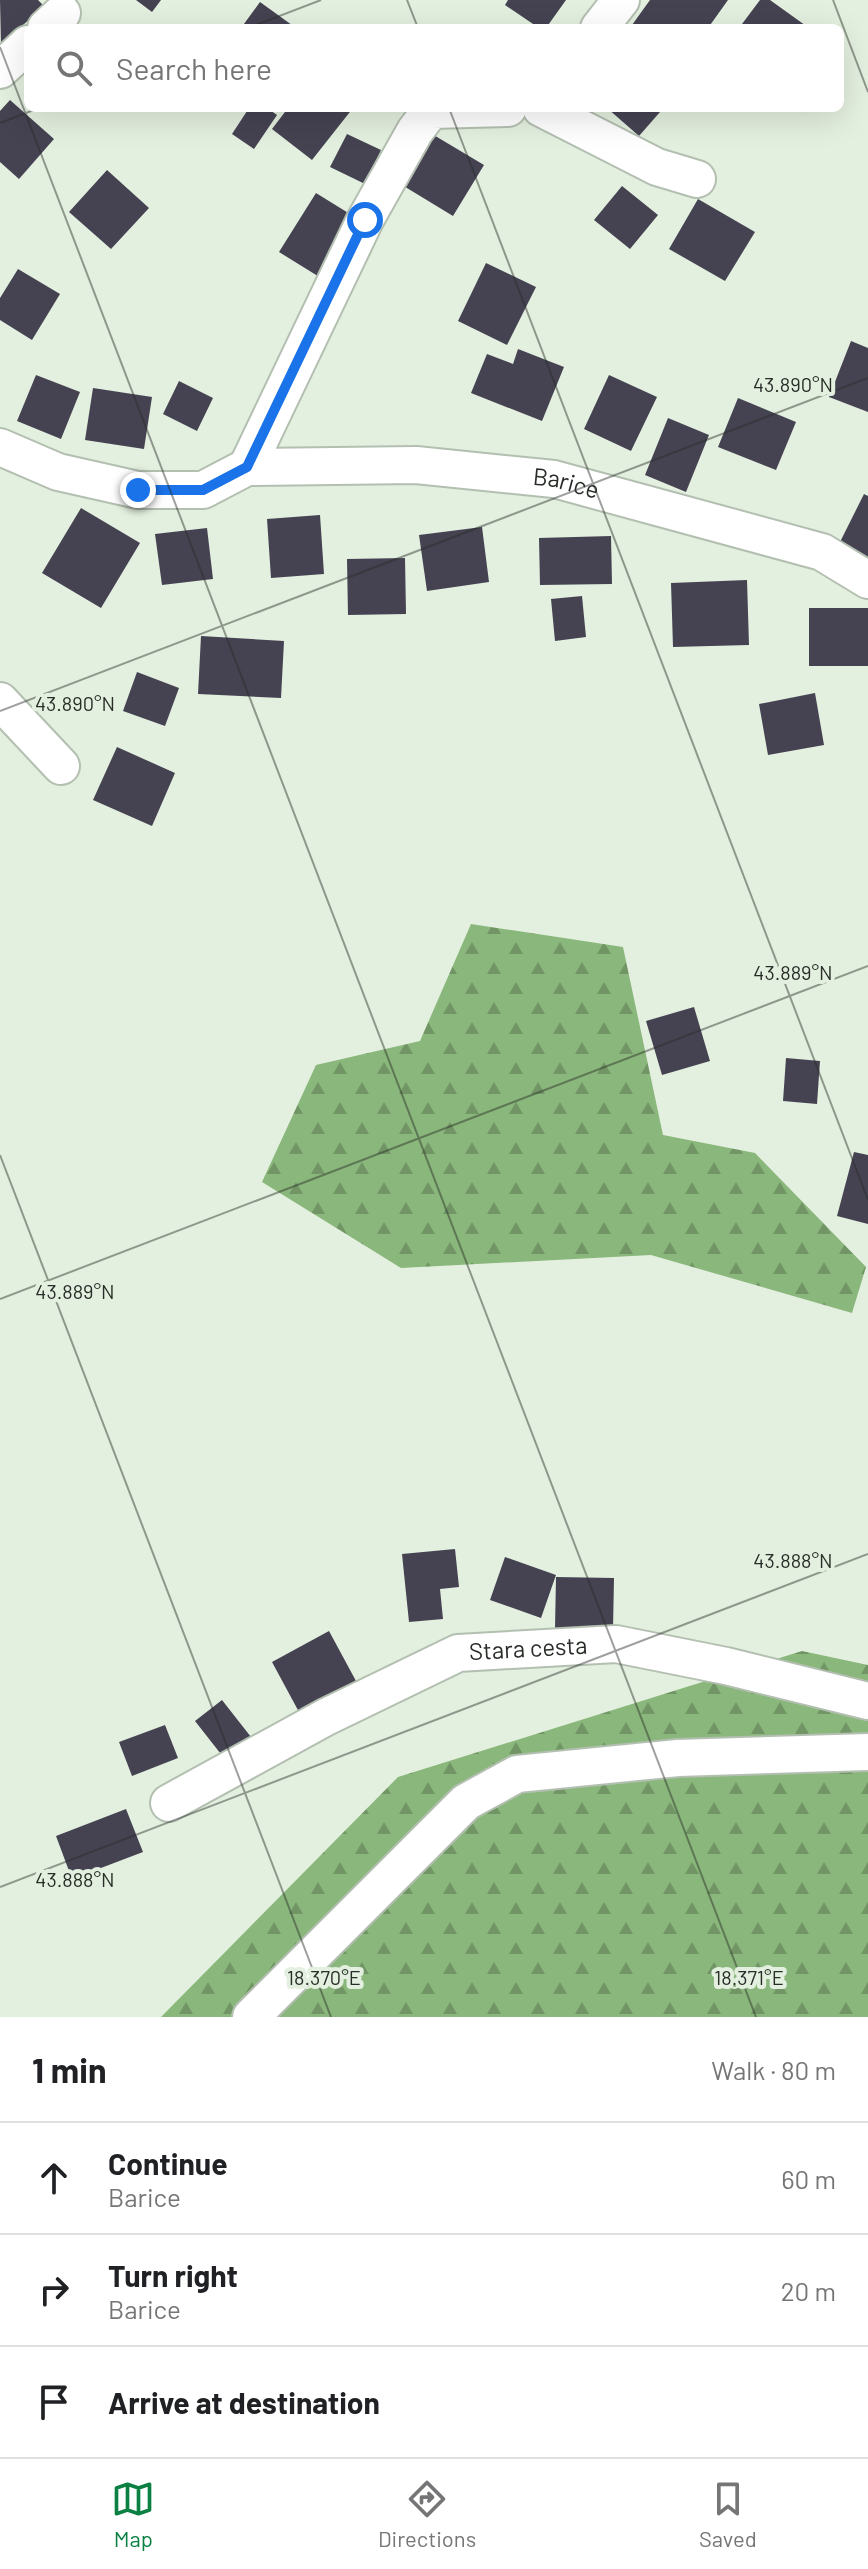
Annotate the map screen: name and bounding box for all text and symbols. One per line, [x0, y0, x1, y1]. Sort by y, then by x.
search box [24, 24, 844, 112]
icon: search [52, 46, 96, 90]
text: Search here [116, 50, 272, 86]
route start [347, 202, 383, 238]
text: 43.890°N [753, 372, 833, 396]
street label: Barice [532, 461, 603, 504]
route end [120, 472, 156, 508]
text: 43.890°N [35, 691, 115, 715]
text: 43.889°N [753, 960, 833, 984]
text: 43.889°N [35, 1279, 115, 1303]
text: 43.888°N [753, 1548, 833, 1572]
street label: Stara cesta [468, 1630, 588, 1665]
text: 43.888°N [35, 1867, 115, 1891]
text: 18.370°E [287, 1965, 361, 1989]
text: 18.371°E [714, 1965, 784, 1989]
text: 1 min [32, 2049, 107, 2090]
text: Walk · 80 m [711, 2054, 836, 2085]
text: Continue [108, 2145, 228, 2181]
icon: ahead [32, 2156, 76, 2200]
text: 60 m [781, 2163, 836, 2194]
text: Barice [108, 2181, 181, 2212]
text: Turn right [108, 2257, 238, 2293]
icon: right [32, 2268, 76, 2312]
text: 20 m [781, 2275, 836, 2306]
text: Barice [108, 2293, 181, 2324]
icon: arrive [32, 2380, 76, 2424]
text: Arrive at destination [108, 2384, 380, 2420]
tab: Map [111, 2477, 155, 2551]
tab: Directions [378, 2477, 476, 2551]
tab: Saved [699, 2477, 757, 2551]

